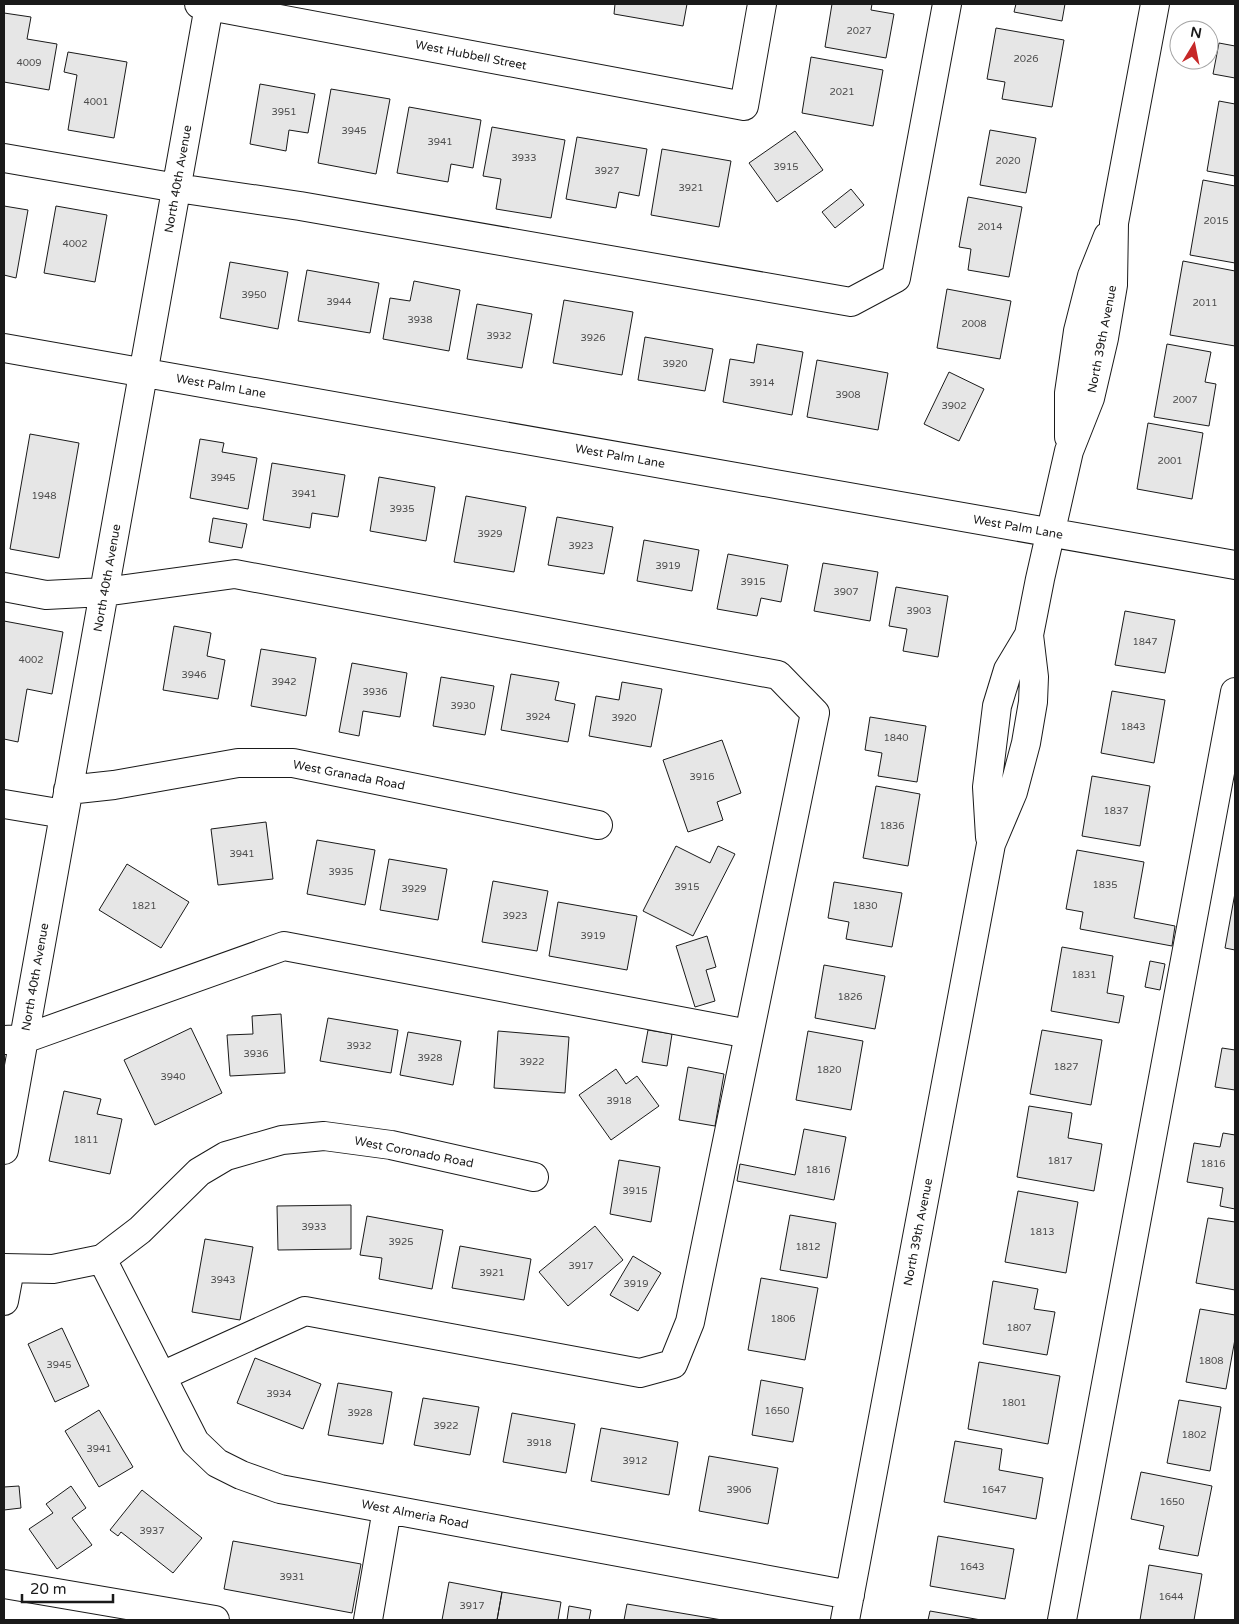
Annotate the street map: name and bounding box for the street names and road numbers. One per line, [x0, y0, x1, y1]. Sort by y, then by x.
street label: West Hubbell Street [414, 37, 528, 73]
street label: North 40th Avenue [162, 124, 194, 234]
street label: North 39th Avenue [1085, 284, 1119, 394]
street label: West Palm Lane [175, 371, 267, 401]
street label: West Palm Lane [574, 441, 666, 471]
street label: West Palm Lane [972, 512, 1064, 542]
street label: North 40th Avenue [91, 523, 123, 633]
street label: West Granada Road [292, 757, 406, 793]
street label: North 40th Avenue [19, 922, 51, 1032]
street label: West Coronado Road [353, 1134, 475, 1170]
street label: North 39th Avenue [901, 1177, 935, 1287]
street label: West Almeria Road [360, 1497, 470, 1531]

